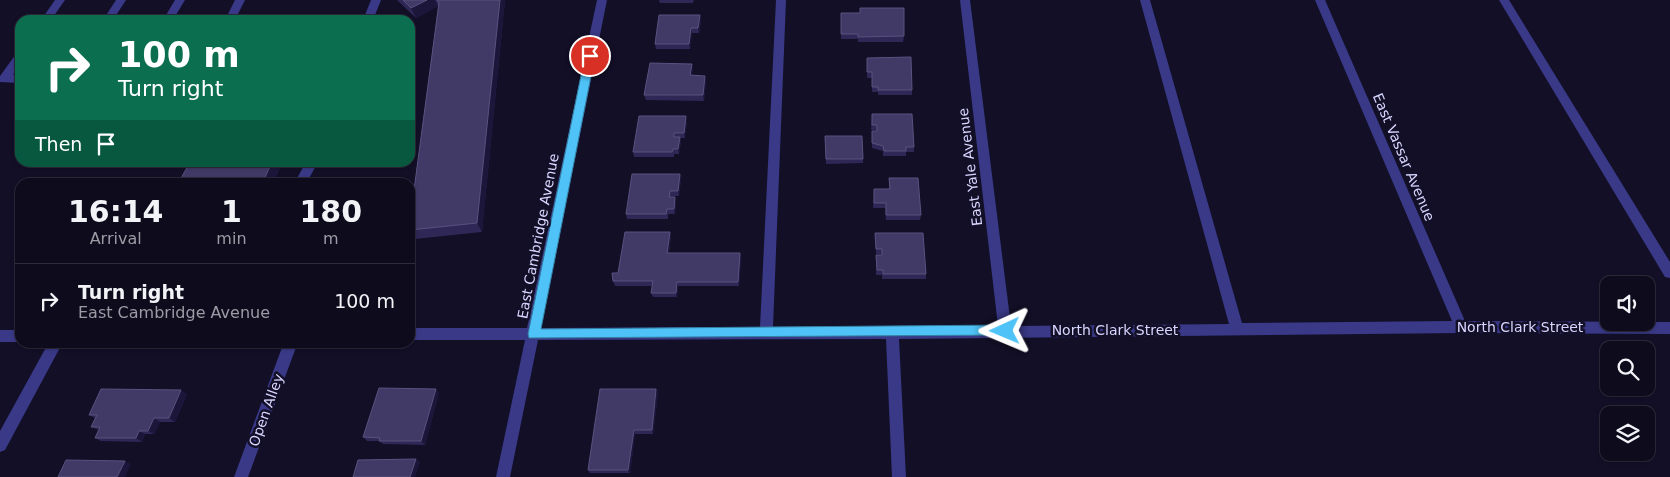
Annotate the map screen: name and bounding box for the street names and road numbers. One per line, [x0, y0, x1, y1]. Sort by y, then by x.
street label: East Vassar Avenue [1370, 91, 1438, 223]
street label: East Yale Avenue [955, 107, 985, 227]
street label: East Cambridge Avenue [514, 152, 562, 320]
street label: North Clark Street [1457, 319, 1584, 335]
street label: North Clark Street [1052, 322, 1179, 338]
street label: Open Alley [245, 372, 287, 448]

